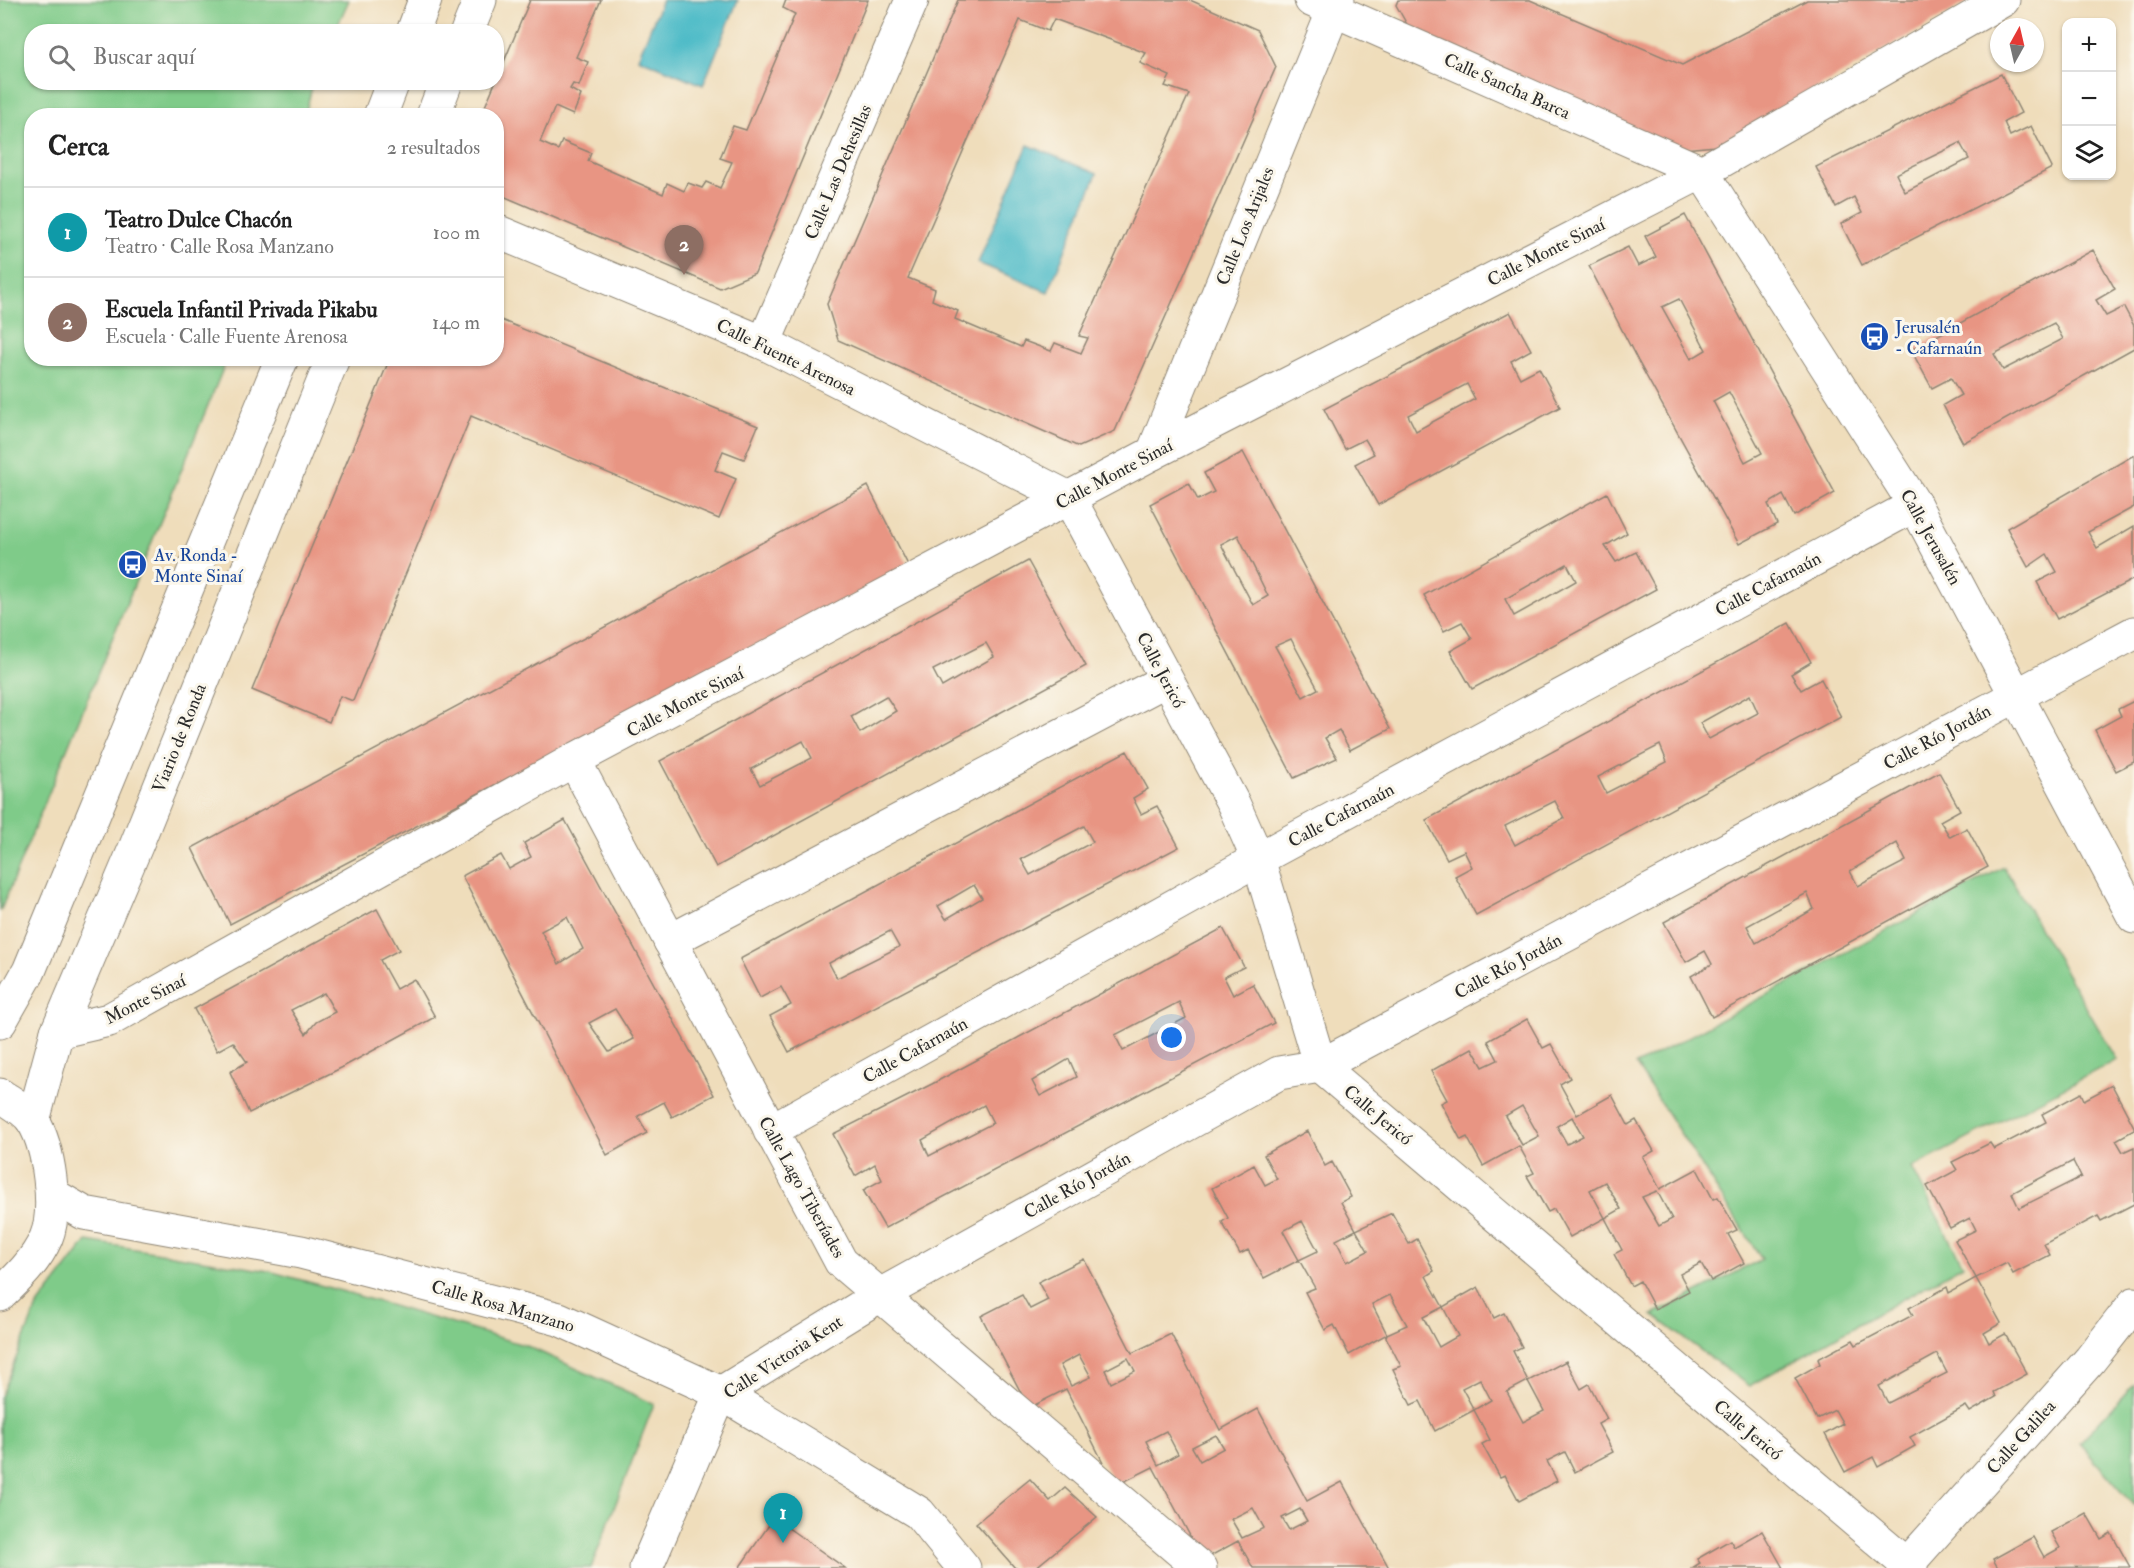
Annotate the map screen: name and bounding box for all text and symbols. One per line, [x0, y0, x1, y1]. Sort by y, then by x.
north arrow [1990, 18, 2044, 72]
map controls [2062, 18, 2116, 180]
button: + [2062, 18, 2116, 72]
search box [24, 24, 504, 90]
icon: search [45, 41, 78, 74]
text: Buscar aquí [93, 43, 195, 71]
street label: Calle Sancha Barca [1440, 48, 1574, 125]
button: − [2062, 72, 2116, 126]
street label: Calle Las Dehesillas [800, 101, 877, 243]
button: layers [2062, 126, 2116, 180]
text: Cerca [48, 131, 109, 163]
text: 2 resultados [387, 135, 480, 160]
street label: Calle Los Arijales [1211, 164, 1280, 289]
text: Teatro Dulce Chacón [105, 206, 292, 234]
street label: Calle Monte Sinaí [1483, 212, 1610, 292]
text: 1 [64, 220, 71, 245]
text: 100 m [433, 220, 480, 245]
pin: 2 [664, 226, 704, 275]
text: Teatro · Calle Rosa Manzano [105, 234, 334, 259]
text: Escuela Infantil Privada Pikabu [105, 296, 378, 324]
text: 2 [62, 310, 73, 335]
text: 140 m [432, 310, 480, 335]
street label: Calle Fuente Arenosa [712, 314, 860, 401]
place label: Jerusalén - Cafarnaún [1894, 316, 1982, 360]
bus stop icon: Jerusalén - Cafarnaún [1858, 321, 1890, 353]
text: Escuela · Calle Fuente Arenosa [105, 324, 348, 349]
street label: Calle Monte Sinaí [1052, 433, 1178, 515]
street label: Calle Jerusalén [1895, 485, 1966, 589]
place label: Av. Ronda - Monte Sinaí [153, 544, 243, 588]
street label: Calle Cafarnaún [1711, 547, 1825, 622]
bus stop icon: Av. Ronda - Monte Sinaí [117, 549, 149, 581]
street label: Calle Jericó [1131, 628, 1190, 712]
street label: Calle Monte Sinaí [623, 661, 749, 743]
street label: Viario de Ronda [147, 680, 212, 796]
street label: Calle Río Jordán [1879, 699, 1995, 775]
street label: Calle Cafarnaún [1284, 778, 1398, 853]
street label: Calle Río Jordán [1450, 928, 1566, 1004]
street label: Monte Sinaí [101, 969, 191, 1030]
street label: Calle Cafarnaún [859, 1012, 972, 1089]
your location [1157, 1023, 1186, 1052]
street label: Calle Jericó [1339, 1080, 1417, 1151]
street label: Calle Lago Tiberíades [753, 1112, 850, 1262]
street label: Calle Río Jordán [1020, 1147, 1135, 1224]
street label: Calle Rosa Manzano [429, 1275, 577, 1338]
street label: Calle Victoria Kent [719, 1310, 847, 1405]
street label: Calle Jericó [1709, 1395, 1787, 1466]
street label: Calle Galilea [1982, 1395, 2061, 1479]
pin: 1 [764, 1494, 802, 1543]

